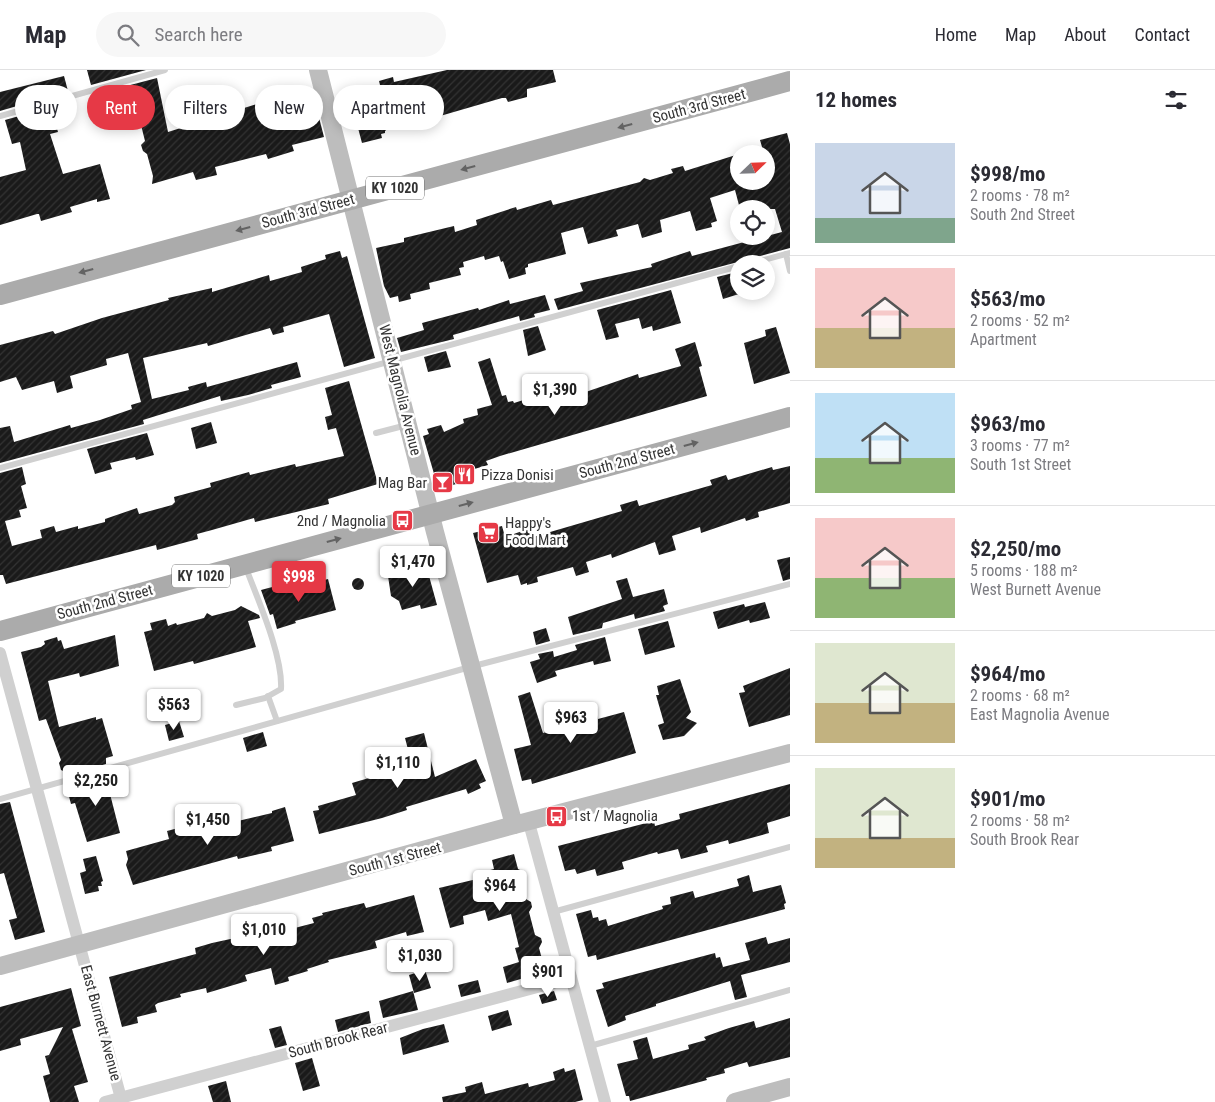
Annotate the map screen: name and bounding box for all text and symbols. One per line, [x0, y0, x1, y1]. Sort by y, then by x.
search box [96, 12, 446, 57]
text: Map [25, 21, 66, 49]
icon: search [114, 21, 142, 49]
text: Search here [154, 23, 243, 46]
text: Home [935, 24, 977, 45]
text: Map [1005, 24, 1036, 45]
text: About [1064, 24, 1106, 45]
text: Contact [1134, 24, 1190, 45]
chip: Buy [15, 85, 77, 130]
chip: Rent [87, 85, 155, 130]
chip: Filters [165, 85, 245, 130]
chip: New [255, 85, 323, 130]
chip: Apartment [333, 85, 444, 130]
street label: South 3rd Street [651, 85, 747, 127]
icon: filters [1162, 86, 1190, 114]
text: 12 homes [815, 88, 897, 112]
one-way arrow [617, 122, 632, 130]
north arrow [730, 145, 775, 190]
map controls [730, 145, 775, 300]
text: $998/mo [970, 162, 1045, 186]
icon: home [855, 163, 915, 223]
one-way arrow [460, 164, 475, 172]
road number: KY 1020 [366, 176, 424, 200]
text: 2 rooms · 78 m² [970, 186, 1070, 205]
street label: South 3rd Street [260, 190, 356, 232]
button: locate [730, 200, 775, 245]
text: South 2nd Street [970, 205, 1075, 224]
one-way arrow [236, 225, 251, 233]
button: layers [730, 255, 775, 300]
one-way arrow [79, 267, 94, 275]
text: $563/mo [970, 287, 1045, 311]
icon: home [855, 288, 915, 348]
text: 2 rooms · 52 m² [970, 311, 1070, 330]
street label: West Magnolia Avenue [375, 323, 425, 457]
text: Apartment [970, 330, 1037, 349]
pin: $1,390 [514, 374, 596, 416]
text: $1,390 [533, 380, 577, 399]
text: $963/mo [970, 412, 1045, 436]
icon: home [855, 413, 915, 473]
text: 3 rooms · 77 m² [970, 436, 1070, 455]
one-way arrow [683, 439, 698, 447]
street label: South 2nd Street [577, 440, 677, 482]
text: South 1st Street [970, 455, 1071, 474]
restaurant icon: Pizza Donisi [453, 463, 477, 487]
place label: Pizza Donisi [481, 466, 554, 484]
bar icon: Mag Bar [431, 471, 455, 495]
place label: Mag Bar [378, 474, 427, 492]
one-way arrow [459, 500, 474, 508]
bus stop icon: 2nd / Magnolia [390, 509, 414, 533]
place label: 2nd / Magnolia [297, 512, 386, 530]
place label: Happy's Food Mart [505, 514, 566, 549]
supermarket icon: Happy's Food Mart [477, 520, 501, 544]
one-way arrow [327, 536, 342, 544]
text: $2,250/mo [970, 537, 1061, 561]
icon: home [855, 538, 915, 598]
pin: $1,470 [372, 546, 454, 588]
text: $1,470 [391, 552, 435, 571]
pin: $998 [269, 560, 329, 603]
text: 5 rooms · 188 m² [970, 561, 1078, 580]
road number: KY 1020 [172, 564, 230, 588]
text: $998 [283, 567, 315, 586]
text: West Burnett Avenue [970, 580, 1101, 599]
street label: South 2nd Street [55, 581, 155, 623]
text: $964/mo [970, 662, 1045, 686]
icon: home [855, 663, 915, 723]
text: 2 rooms · 68 m² [970, 686, 1070, 705]
pin: $563 [144, 688, 204, 731]
text: $563 [158, 695, 190, 714]
pin: $963 [541, 702, 601, 744]
text: East Magnolia Avenue [970, 705, 1109, 724]
text: $963 [555, 708, 587, 727]
pin: $1,110 [357, 746, 439, 789]
text: $1,110 [376, 753, 420, 772]
pin: $2,250 [55, 764, 137, 807]
text: $2,250 [74, 771, 118, 790]
text: $901/mo [970, 787, 1045, 811]
icon: home [855, 788, 915, 848]
pin: $1,450 [167, 804, 249, 846]
bus stop icon: 1st / Magnolia [544, 804, 568, 828]
place label: 1st / Magnolia [572, 807, 658, 825]
text: $1,450 [186, 810, 230, 829]
text: 2 rooms · 58 m² [970, 811, 1070, 830]
text: South Brook Rear [970, 830, 1079, 849]
street label: South 1st Street [347, 838, 443, 880]
pin: $964 [470, 870, 530, 912]
text: $964 [484, 876, 516, 895]
pin: $1,010 [223, 914, 305, 956]
text: $1,010 [242, 920, 286, 939]
pin: $1,030 [379, 940, 461, 982]
text: $1,030 [398, 946, 442, 965]
pin: $901 [518, 956, 578, 998]
text: $901 [532, 962, 564, 981]
street label: East Burnett Avenue [77, 963, 125, 1083]
street label: South Brook Rear [286, 1018, 390, 1062]

